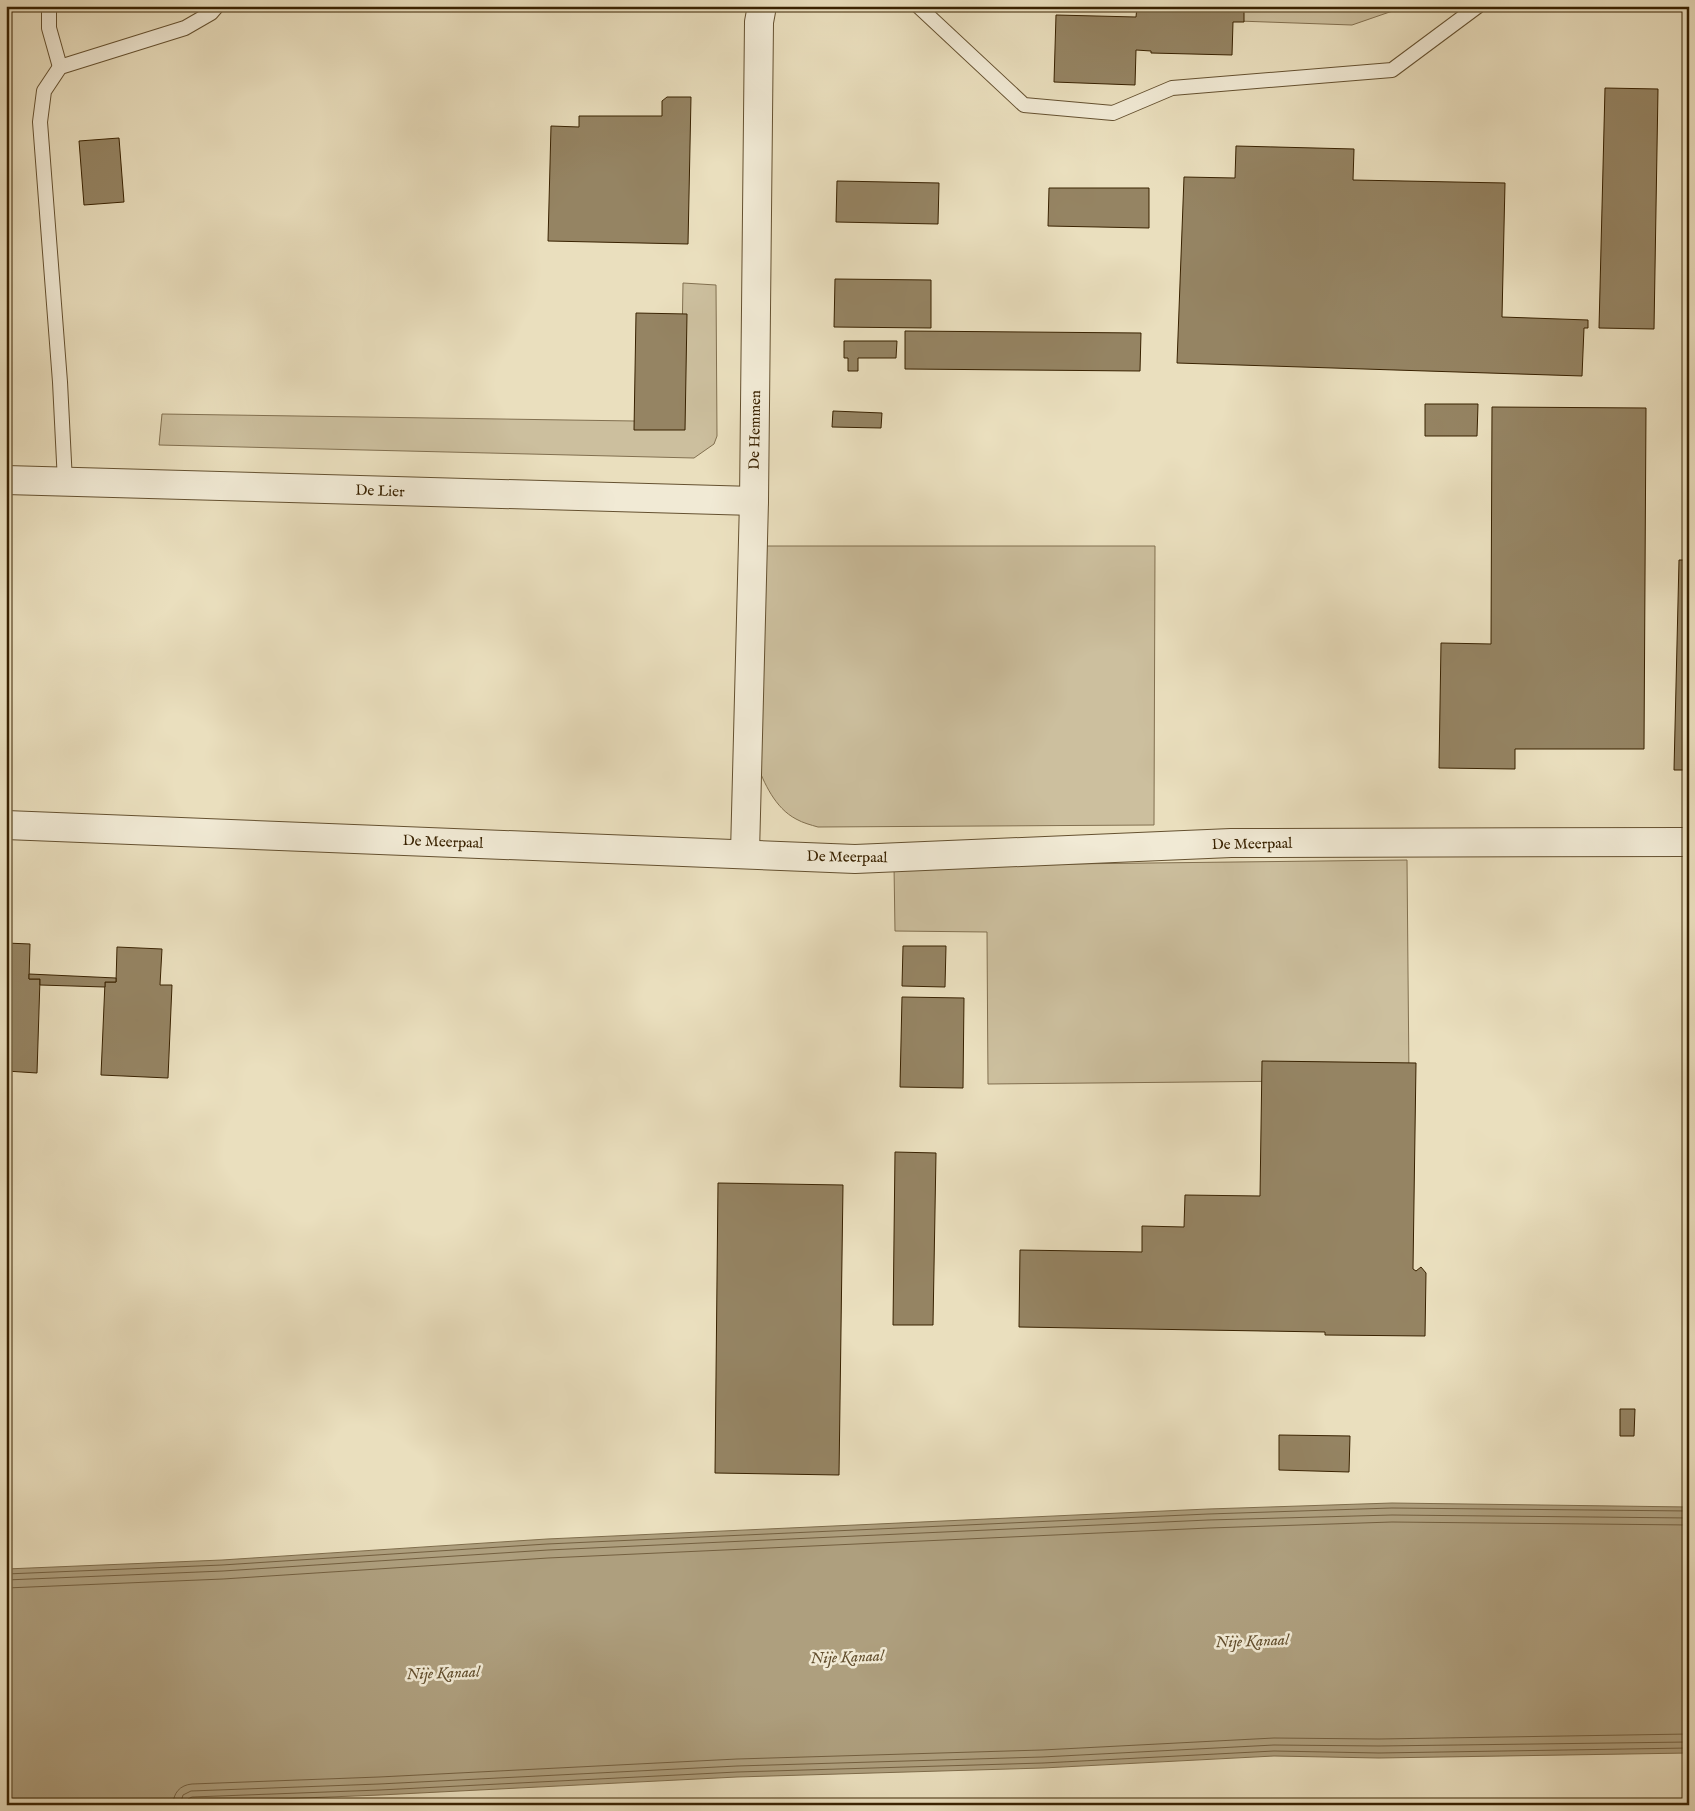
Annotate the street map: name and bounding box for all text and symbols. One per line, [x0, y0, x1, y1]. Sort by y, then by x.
street label: De Hemmen [745, 390, 765, 470]
street label: De Lier [355, 481, 405, 501]
street label: De Meerpaal [402, 831, 485, 853]
street label: De Meerpaal [1212, 834, 1293, 854]
street label: De Meerpaal [807, 847, 888, 867]
water label: Nije Kanaal [1215, 1631, 1290, 1653]
water label: Nije Kanaal [810, 1647, 885, 1669]
water label: Nije Kanaal [406, 1663, 481, 1685]

